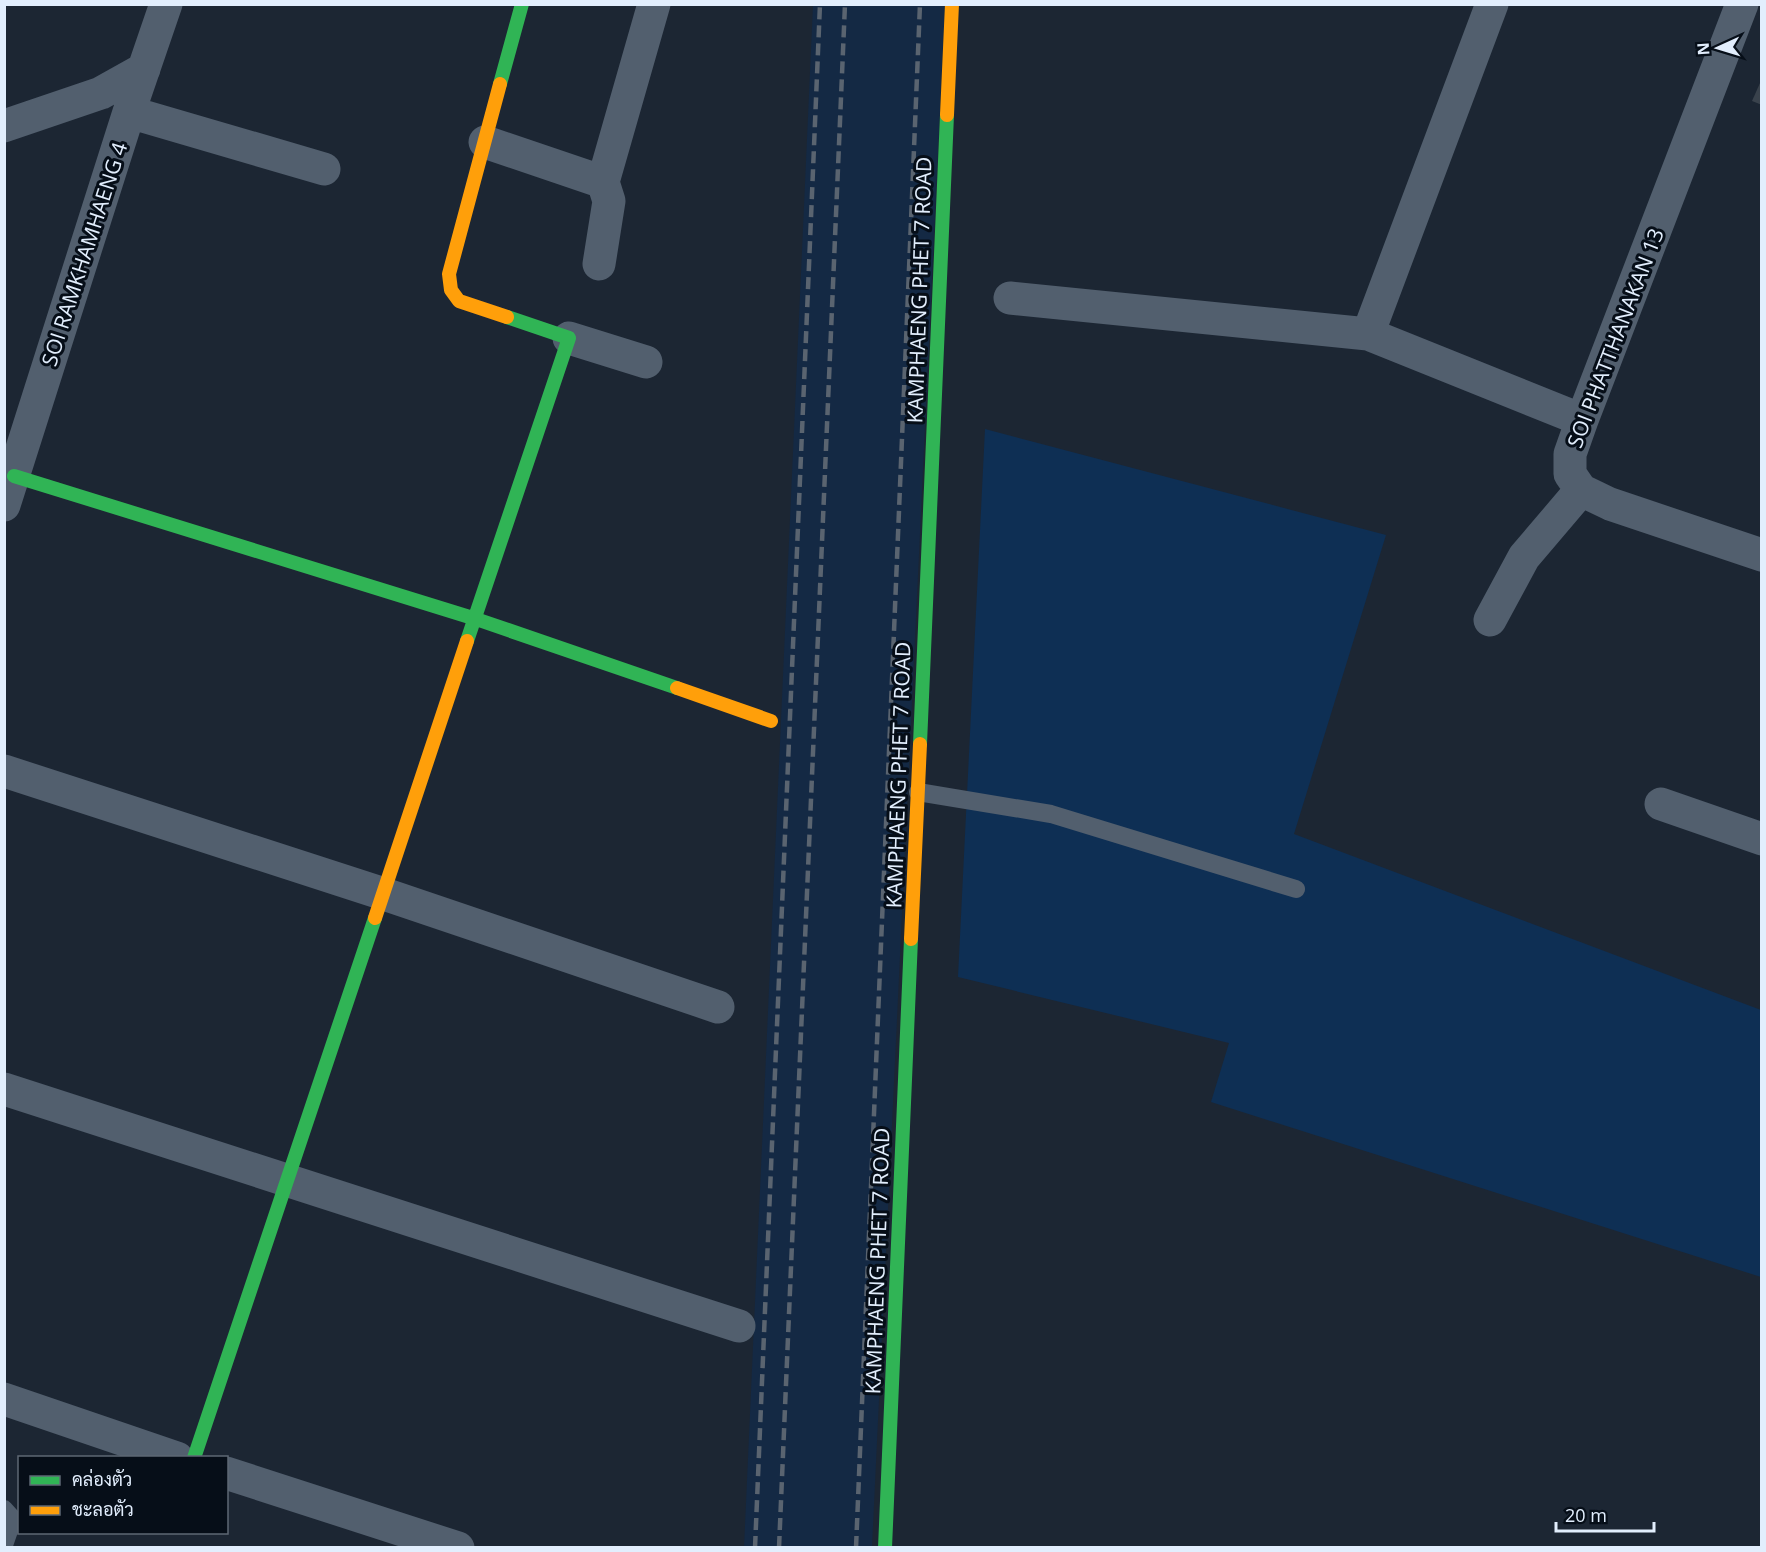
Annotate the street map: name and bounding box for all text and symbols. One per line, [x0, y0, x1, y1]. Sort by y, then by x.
north arrow [1688, 18, 1748, 78]
text: N [1692, 42, 1714, 56]
street label: SOI RAMKHAMHAENG 4 [35, 139, 133, 369]
street label: KAMPHAENG PHET 7 ROAD [900, 156, 938, 424]
street label: SOI PHATTHANAKAN 13 [1560, 224, 1670, 452]
street label: KAMPHAENG PHET 7 ROAD [879, 641, 917, 909]
street label: KAMPHAENG PHET 7 ROAD [858, 1127, 896, 1395]
legend [18, 1456, 228, 1534]
text: คล่องตัว [72, 1467, 132, 1491]
scale bar [1556, 1495, 1654, 1533]
text: ชะลอตัว [72, 1497, 134, 1521]
text: 20 m [1565, 1503, 1607, 1527]

